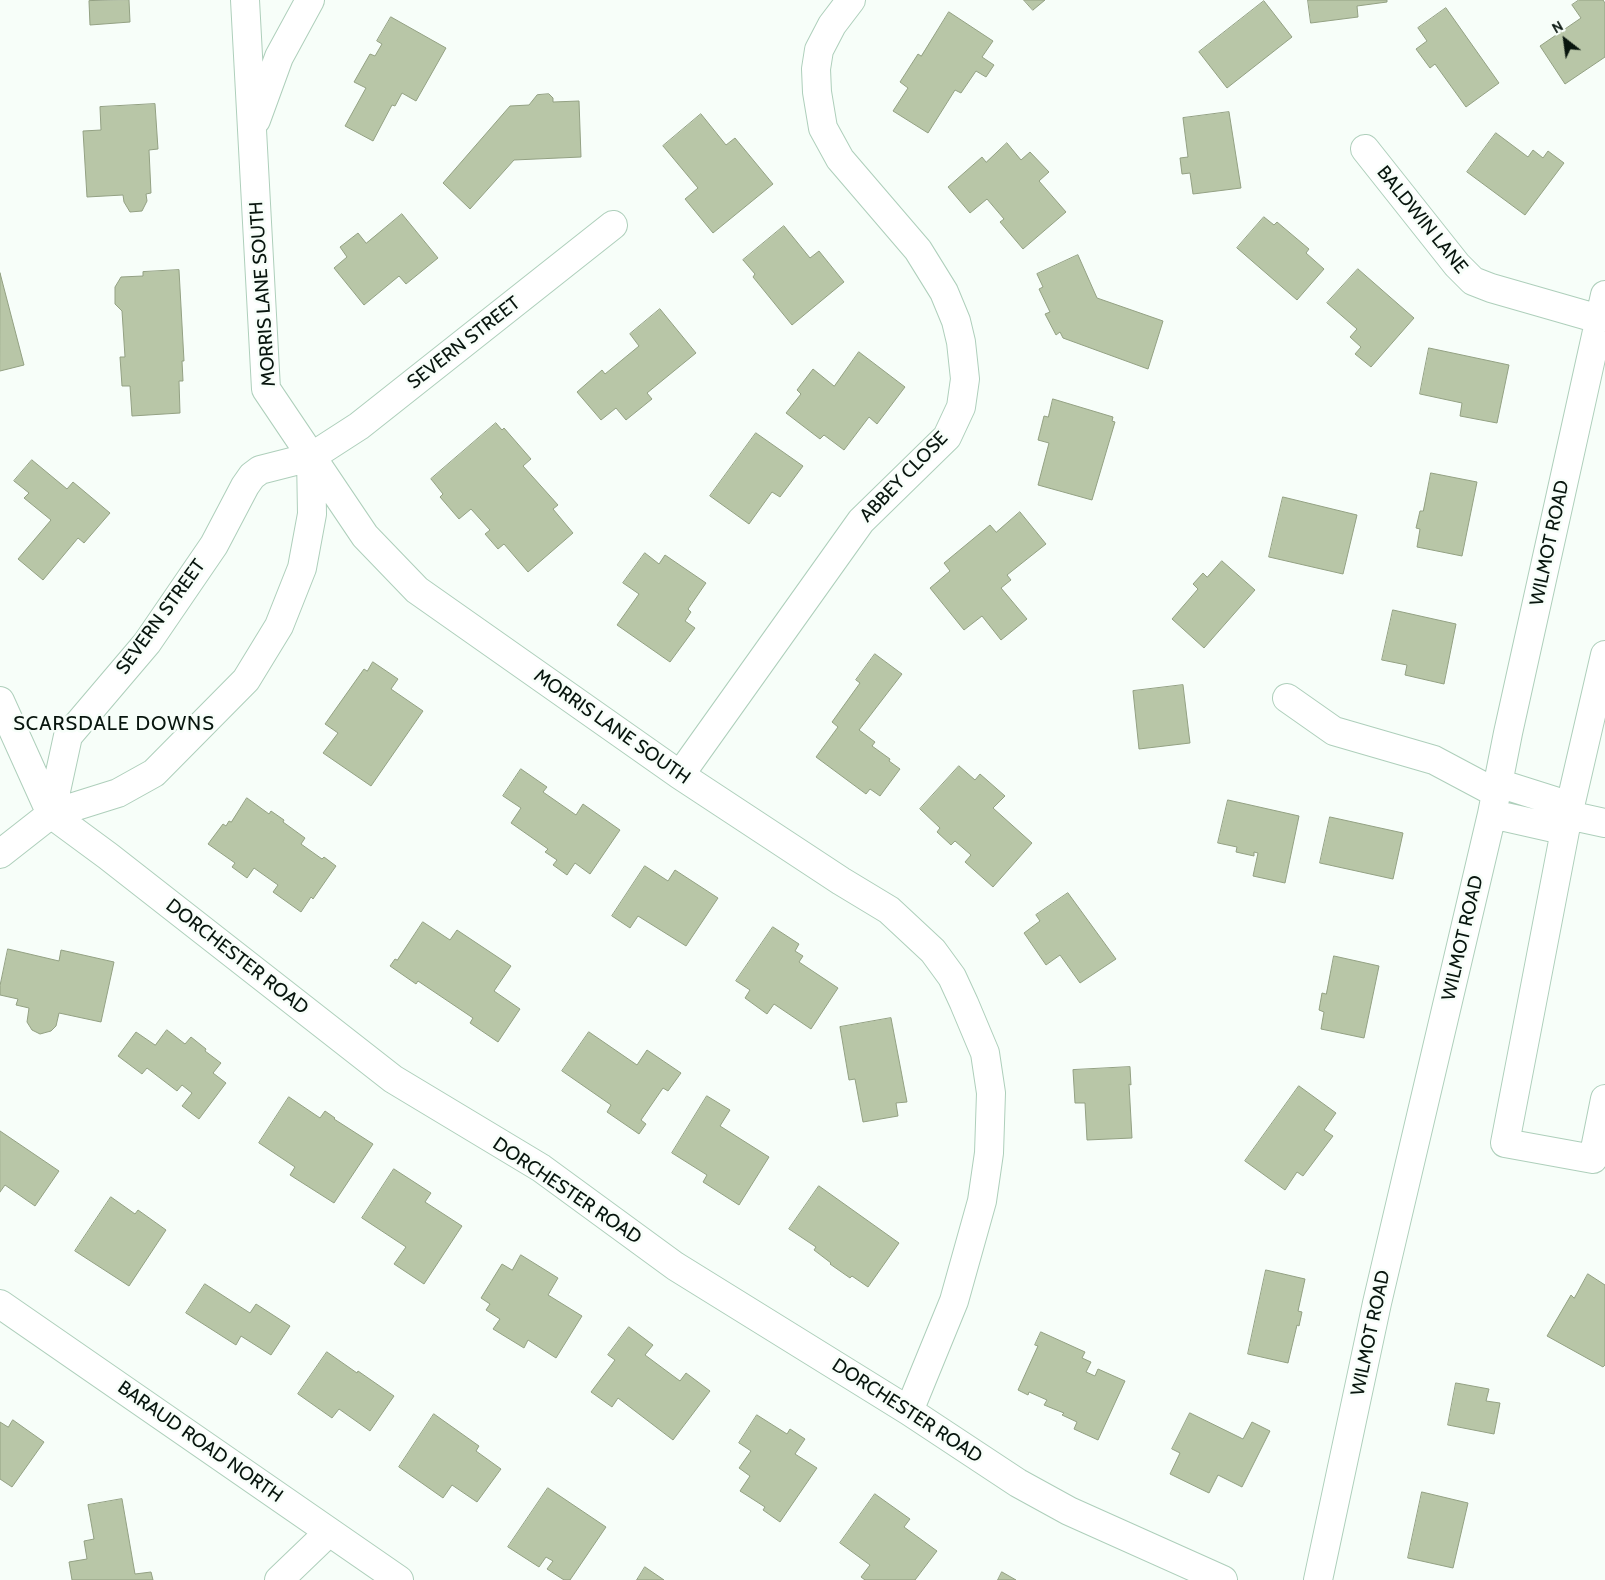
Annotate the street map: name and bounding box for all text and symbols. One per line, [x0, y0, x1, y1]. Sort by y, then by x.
north arrow [1540, 15, 1590, 65]
text: N [1549, 17, 1566, 37]
street label: BALDWIN LANE [1372, 162, 1472, 278]
street label: MORRIS LANE SOUTH [245, 201, 281, 387]
street label: SEVERN STREET [403, 292, 525, 394]
street label: ABBEY CLOSE [855, 427, 953, 527]
street label: WILMOT ROAD [1526, 478, 1574, 608]
street label: SEVERN STREET [112, 555, 210, 679]
street label: MORRIS LANE SOUTH [529, 664, 695, 790]
district label: SCARSDALE DOWNS [11, 712, 217, 736]
street label: WILMOT ROAD [1438, 873, 1488, 1003]
street label: DORCHESTER ROAD [161, 894, 313, 1020]
street label: DORCHESTER ROAD [488, 1133, 646, 1249]
street label: WILMOT ROAD [1347, 1268, 1395, 1398]
street label: DORCHESTER ROAD [828, 1354, 986, 1468]
street label: BARAUD ROAD NORTH [113, 1376, 287, 1508]

